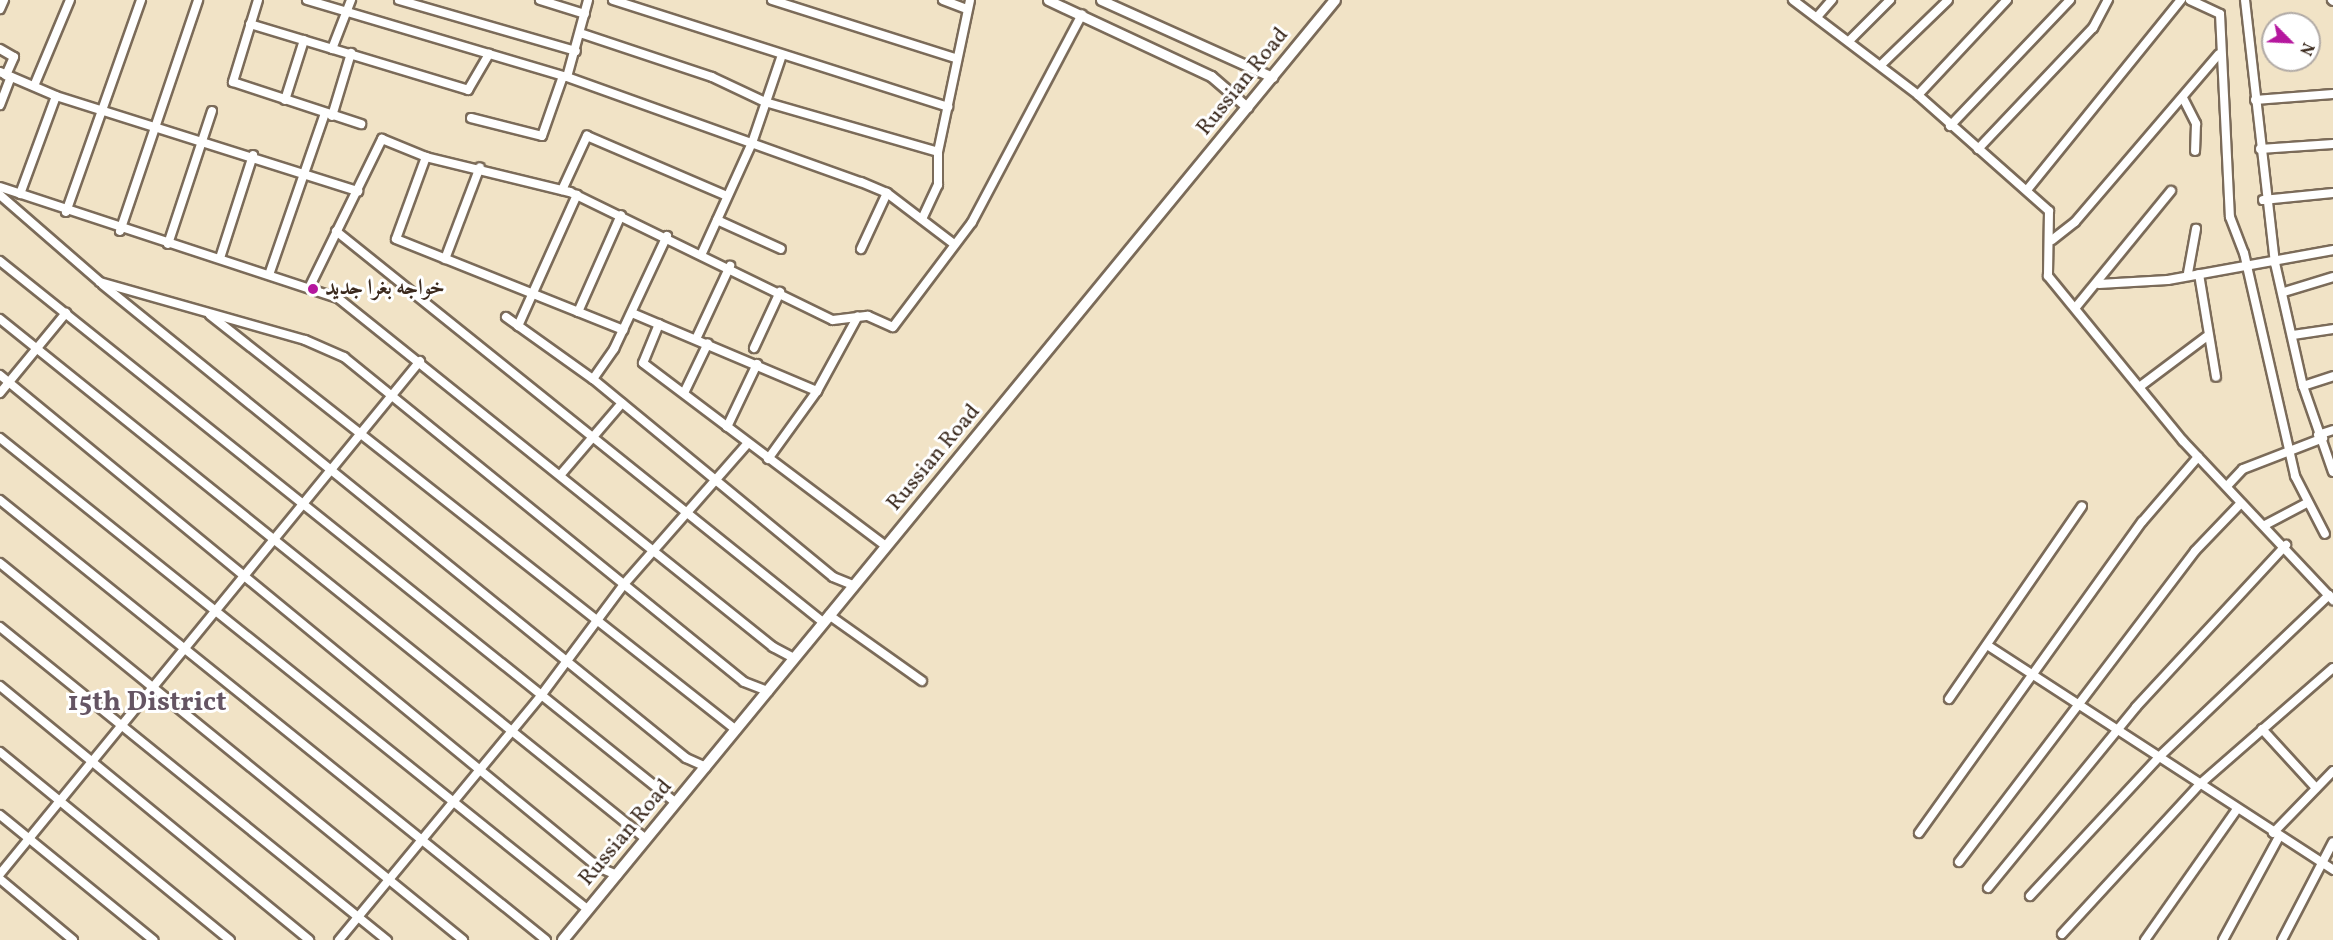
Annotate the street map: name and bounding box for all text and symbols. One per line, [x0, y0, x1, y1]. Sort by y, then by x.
north arrow [2261, 12, 2321, 72]
street label: Russian Road [1191, 23, 1295, 141]
text: N [2293, 39, 2318, 58]
place label: خواجه بغرا جدید [325, 276, 445, 302]
marker: خواجه بغرا جدید [306, 282, 320, 296]
street label: Russian Road [882, 399, 986, 517]
district label: 15th District [67, 686, 227, 720]
street label: Russian Road [574, 774, 678, 892]

